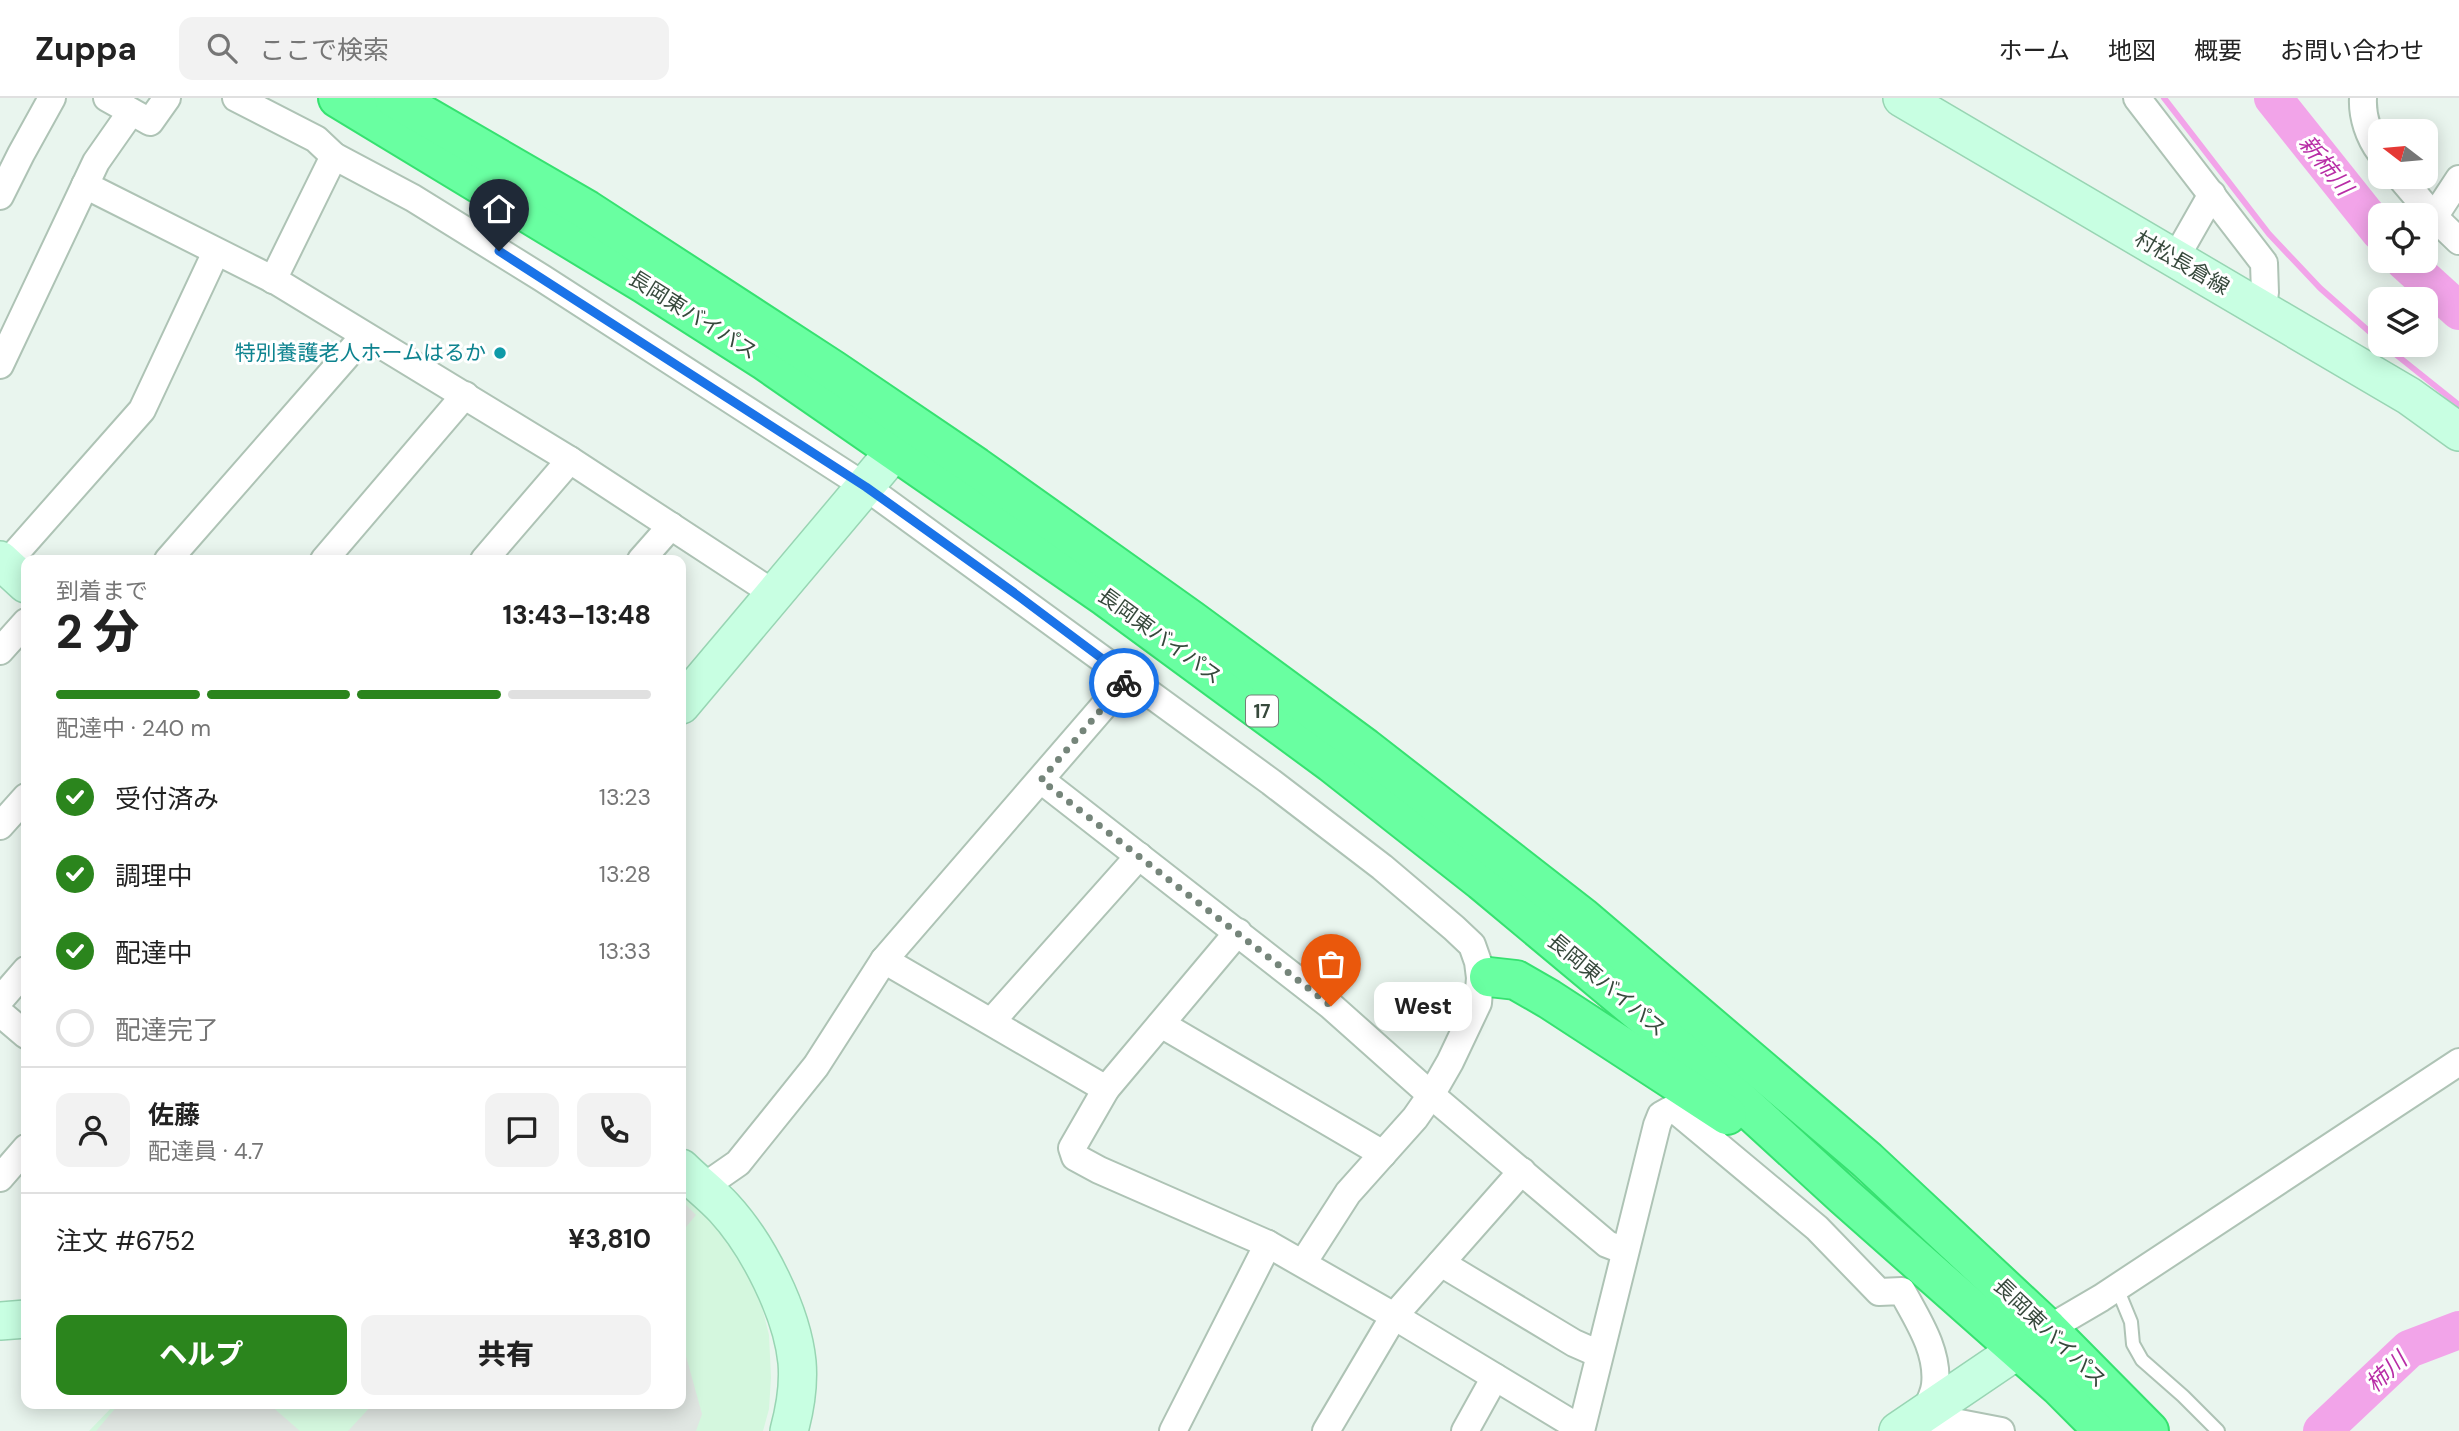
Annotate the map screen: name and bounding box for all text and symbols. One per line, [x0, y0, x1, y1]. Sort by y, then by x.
search box [179, 17, 669, 80]
text: Zuppa [35, 27, 137, 70]
icon: search [203, 29, 241, 67]
text: ここで検索 [259, 33, 389, 67]
text: ホーム [1999, 35, 2070, 66]
text: 地図 [2108, 35, 2156, 66]
text: 概要 [2194, 35, 2242, 66]
text: お問い合わせ [2280, 35, 2424, 66]
north arrow [2368, 119, 2438, 189]
map controls [2368, 119, 2438, 357]
water label: 新柿川 [2293, 129, 2361, 204]
pin [469, 179, 529, 251]
icon: home [480, 190, 518, 228]
button: locate [2368, 203, 2438, 273]
street label: 村松長倉線 [2130, 225, 2234, 301]
street label: 長岡東バイパス [623, 264, 763, 366]
button: layers [2368, 287, 2438, 357]
place label: 特別養護老人ホームはるか [235, 339, 486, 367]
marker: 特別養護老人ホームはるか [492, 345, 508, 361]
text: 到着まで [56, 576, 148, 606]
street label: 長岡東バイパス [1092, 582, 1228, 690]
text: 13:43–13:48 [502, 598, 651, 632]
text: 2 分 [56, 602, 139, 662]
courier [1089, 648, 1159, 718]
icon: bike [1105, 664, 1143, 702]
road number: 17 [1246, 696, 1278, 726]
text: 配達中 · 240 m [56, 713, 211, 743]
icon: check [56, 778, 94, 816]
text: 受付済み [115, 782, 219, 816]
text: 13:23 [599, 782, 651, 812]
icon: check [56, 855, 94, 893]
text: 調理中 [115, 859, 193, 893]
text: 13:28 [599, 859, 651, 889]
street label: 長岡東バイパス [1542, 927, 1672, 1043]
icon: check [56, 932, 94, 970]
pin [1301, 934, 1361, 1006]
text: 配達中 [115, 936, 193, 970]
text: 13:33 [598, 936, 651, 966]
icon: bag [1312, 945, 1350, 983]
callout: West [1373, 982, 1471, 1030]
text: West [1394, 991, 1452, 1021]
text: 配達完了 [115, 1013, 219, 1047]
button: person [56, 1093, 130, 1167]
button: chat [485, 1093, 559, 1167]
button: phone [577, 1093, 651, 1167]
text: 佐藤 [148, 1098, 200, 1132]
text: 配達員 · 4.7 [148, 1136, 264, 1166]
text: ¥3,810 [568, 1222, 651, 1256]
text: 注文 #6752 [56, 1224, 195, 1258]
street label: 長岡東バイパス [1988, 1272, 2112, 1394]
button: ヘルプ [56, 1315, 347, 1395]
button: 共有 [361, 1315, 651, 1395]
water label: 柿川 [2359, 1343, 2415, 1399]

